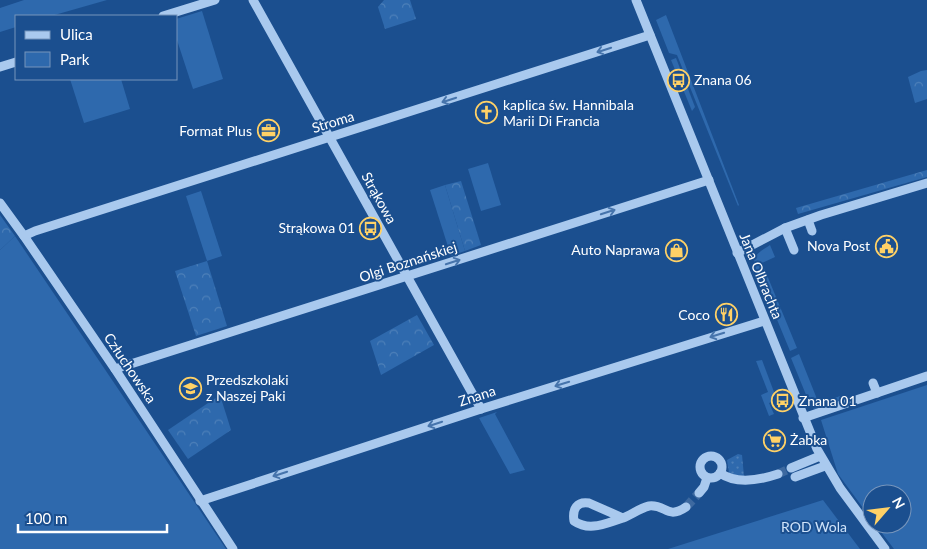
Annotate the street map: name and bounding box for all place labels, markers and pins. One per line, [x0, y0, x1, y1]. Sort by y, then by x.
bus stop icon: Znana 06 [666, 68, 690, 92]
place label: Znana 06 [694, 71, 752, 88]
place label: kaplica św. Hannibala Marii Di Francia [503, 96, 634, 129]
church icon: kaplica św. Hannibala Marii Di Francia [475, 101, 499, 125]
office icon: Format Plus [256, 119, 280, 143]
place label: Format Plus [179, 122, 252, 139]
bus stop icon: Strąkowa 01 [359, 216, 383, 240]
place label: Strąkowa 01 [279, 219, 355, 236]
public building icon: Nova Post [874, 234, 898, 258]
place label: Nova Post [807, 237, 870, 254]
shop icon: Auto Naprawa [664, 238, 688, 262]
place label: Auto Naprawa [571, 241, 660, 258]
restaurant icon: Coco [714, 303, 738, 327]
place label: Coco [678, 306, 710, 323]
place label: Przedszkolaki z Naszej Paki [206, 371, 289, 404]
school or university icon: Przedszkolaki z Naszej Paki [178, 376, 202, 400]
bus stop icon: Znana 01 [771, 389, 795, 413]
place label: Znana 01 [799, 392, 857, 409]
supermarket icon: Żabka [762, 428, 786, 452]
place label: Żabka [790, 431, 827, 448]

